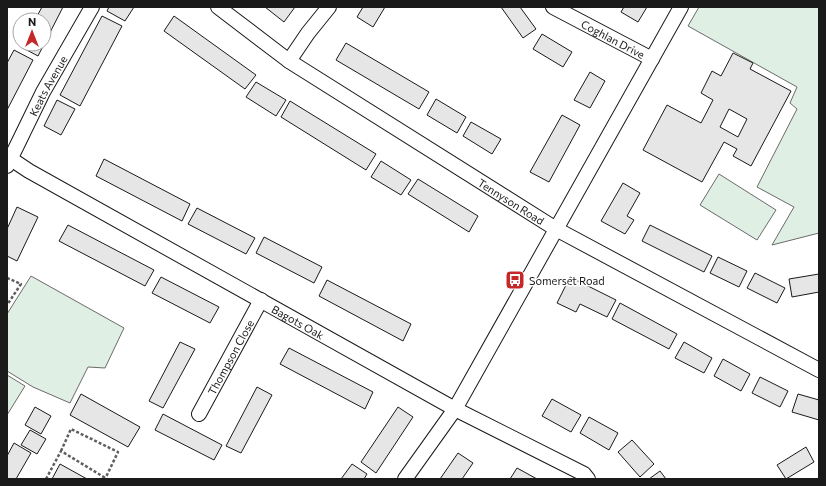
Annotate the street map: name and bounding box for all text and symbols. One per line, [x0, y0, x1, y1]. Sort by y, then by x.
north arrow [12, 12, 52, 52]
text: N [28, 15, 36, 28]
street label: Coghlan Drive [579, 17, 647, 61]
street label: Keats Avenue [26, 53, 69, 118]
street label: Tennyson Road [476, 175, 547, 227]
bus stop icon: Somerset Road [504, 269, 526, 291]
place label: Somerset Road [529, 274, 605, 287]
street label: Bagots Oak [270, 302, 327, 341]
street label: Thompson Close [204, 317, 256, 397]

